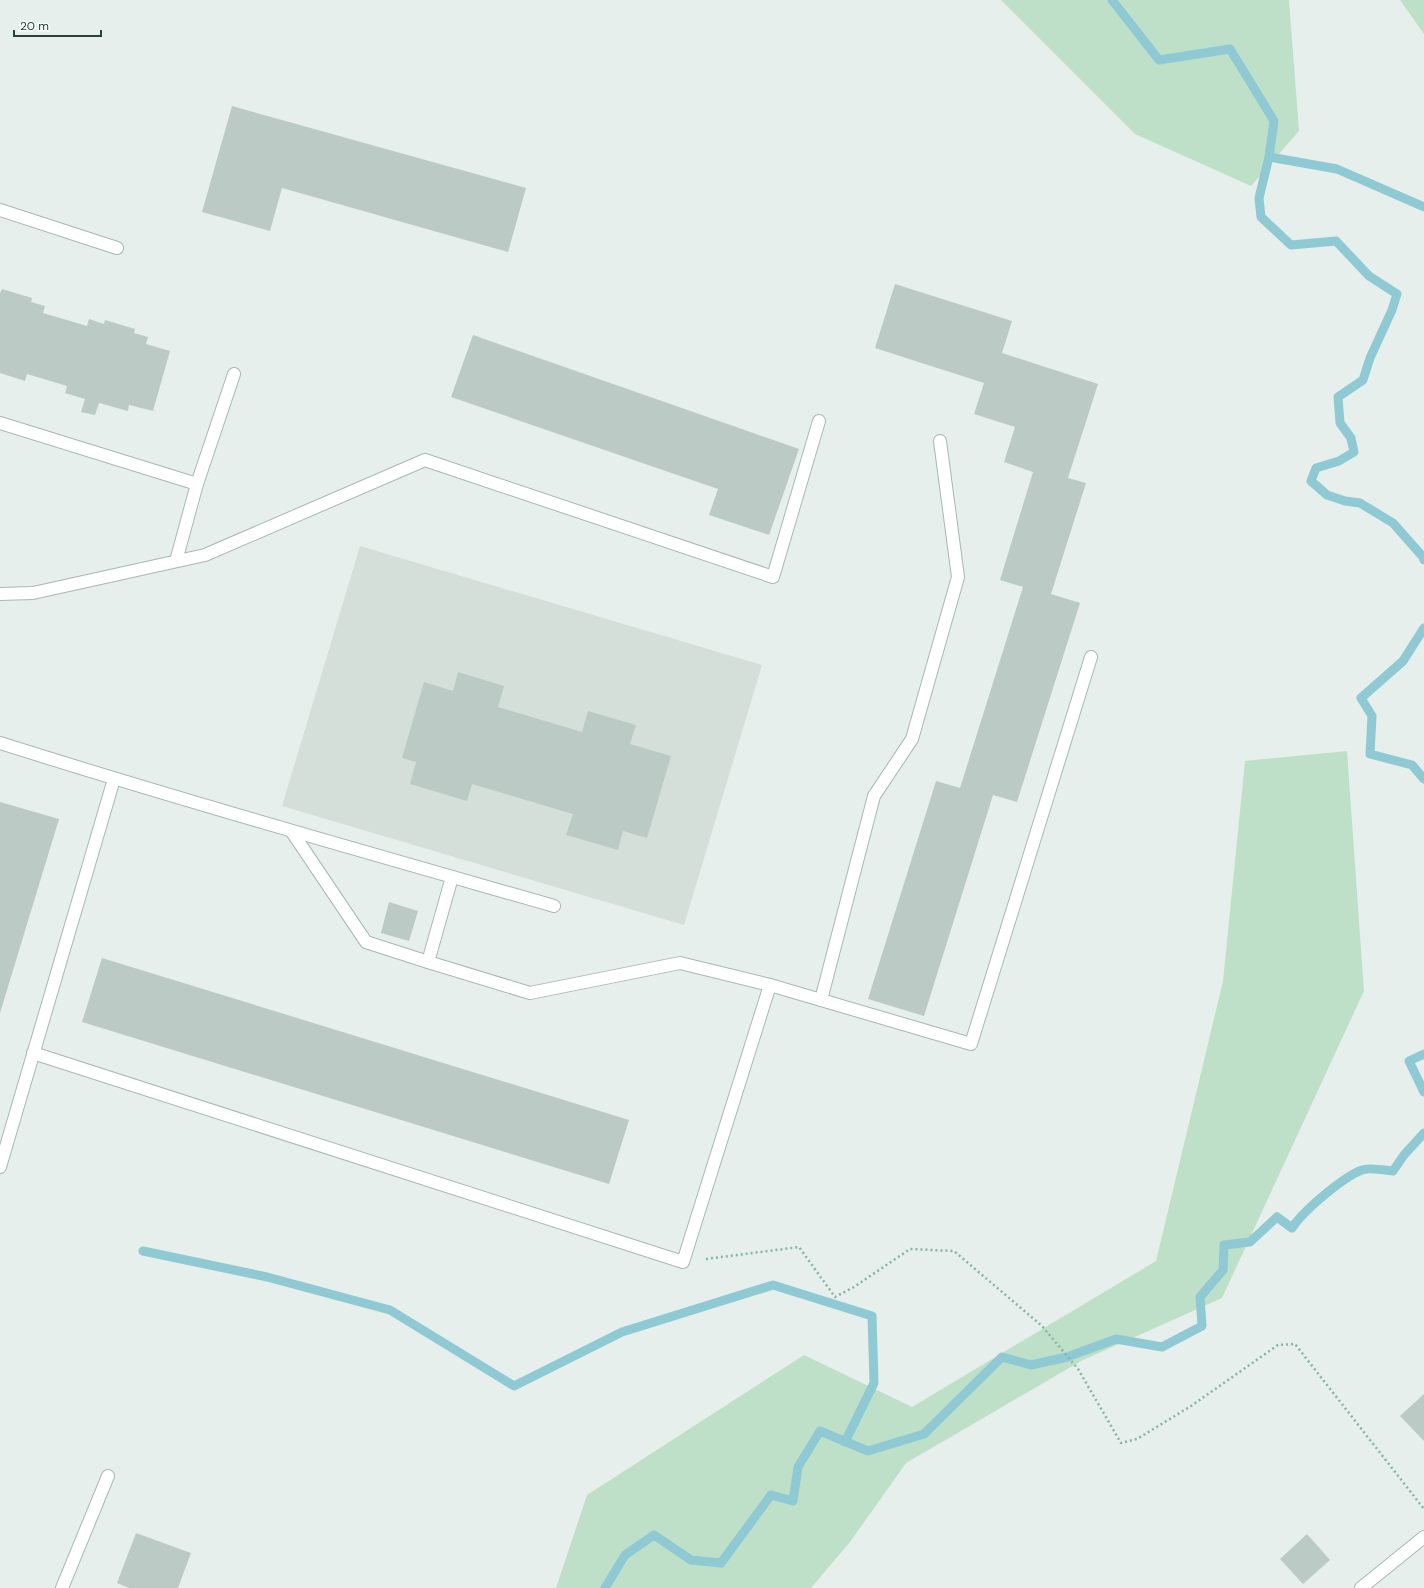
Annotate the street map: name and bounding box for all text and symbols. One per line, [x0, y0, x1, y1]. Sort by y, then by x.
scale bar [14, 12, 101, 38]
text: 20 m [20, 18, 49, 34]

